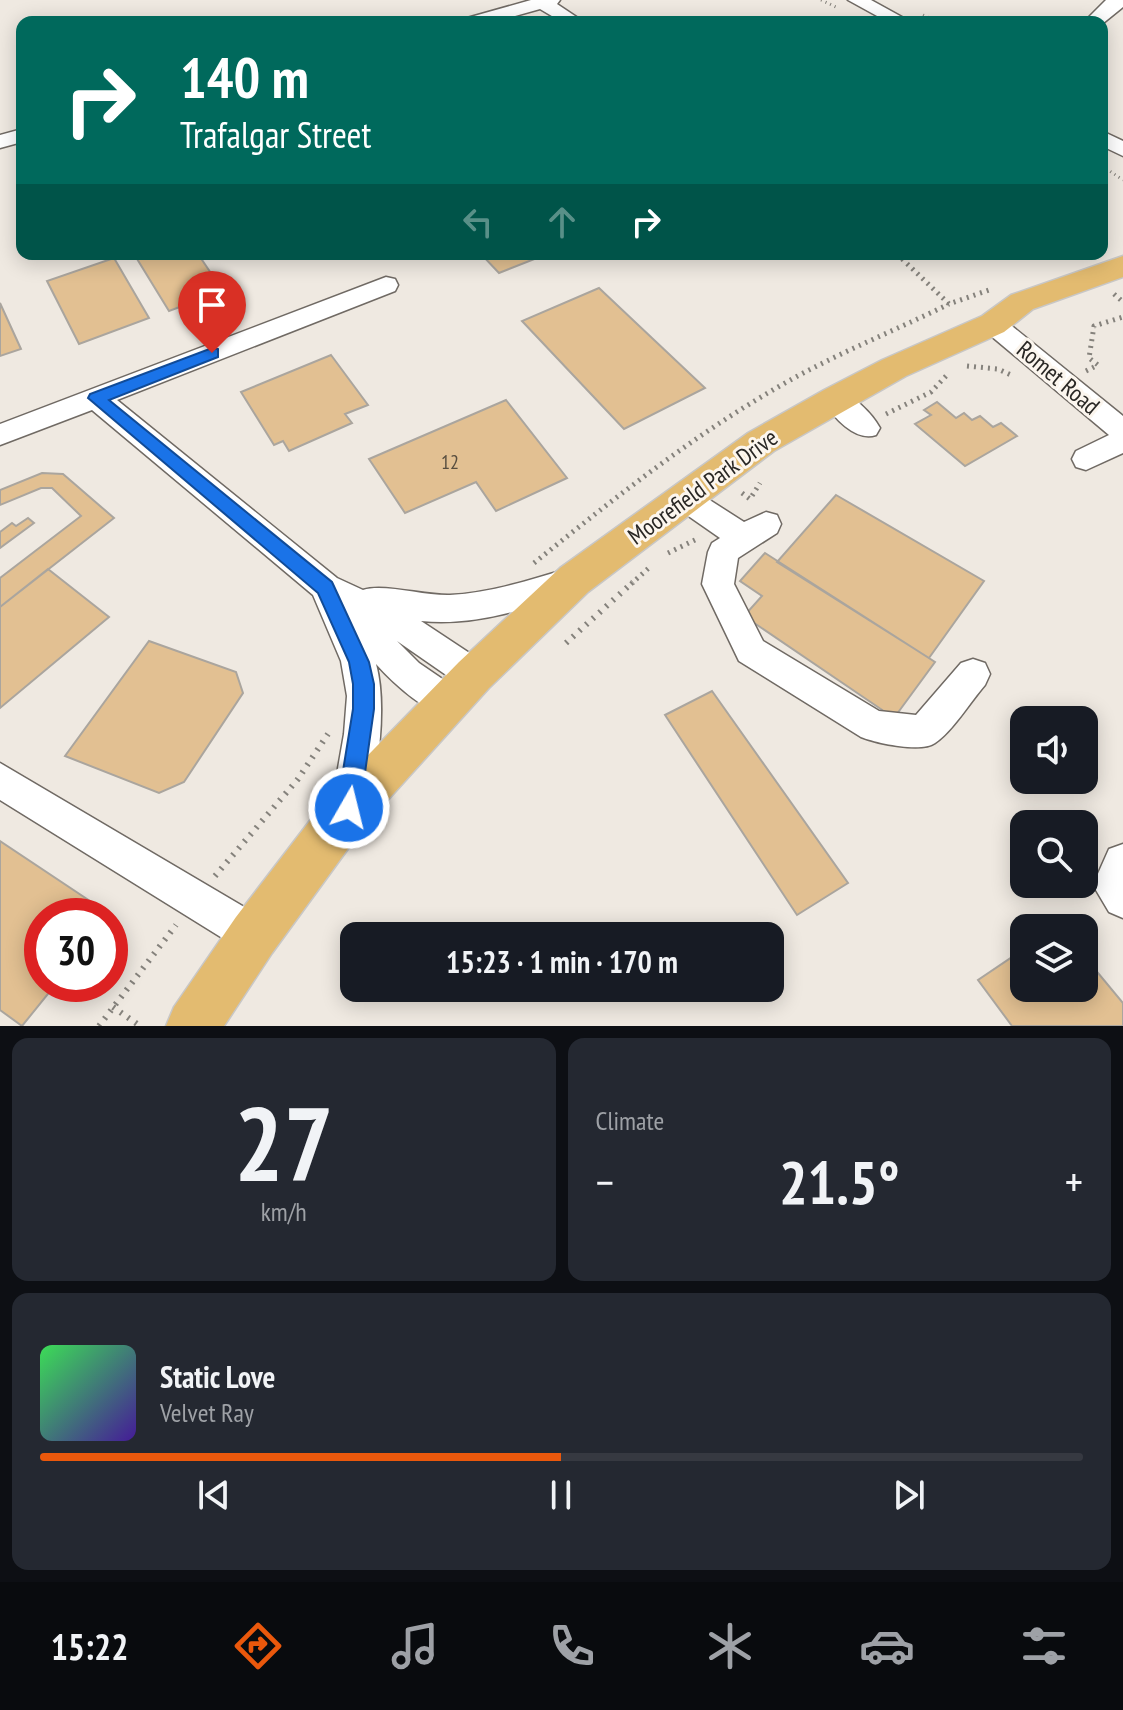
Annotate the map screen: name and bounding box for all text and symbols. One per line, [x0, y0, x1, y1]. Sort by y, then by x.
text: 140 m [180, 41, 309, 113]
icon: right [48, 48, 152, 152]
text: Trafalgar Street [180, 111, 371, 158]
icon: left [456, 200, 500, 244]
icon: ahead [540, 200, 584, 244]
icon: right [624, 200, 668, 244]
pin [178, 271, 246, 353]
icon: arrive [190, 283, 234, 327]
street label: Romet Road [1010, 334, 1106, 421]
street label: Moorefield Park Drive [622, 422, 784, 551]
house number: 12 [441, 449, 459, 475]
map controls [1010, 706, 1098, 1002]
button: sound [1010, 706, 1098, 794]
position arrow [307, 766, 391, 850]
button: search [1010, 810, 1098, 898]
speed limit sign: 30 [24, 898, 128, 1002]
button: layers [1010, 914, 1098, 1002]
text: 15:23 · 1 min · 170 m [446, 942, 678, 981]
text: 27 [234, 1075, 333, 1210]
text: Climate [596, 1104, 664, 1137]
text: 21.5° [779, 1143, 900, 1221]
text: − [596, 1153, 614, 1210]
text: + [1065, 1153, 1083, 1210]
text: km/h [261, 1195, 307, 1228]
text: Static Love [160, 1357, 275, 1396]
text: Velvet Ray [160, 1396, 254, 1429]
icon: previous [192, 1473, 236, 1517]
icon: pause [539, 1473, 583, 1517]
icon: next [887, 1473, 931, 1517]
icon: directions [230, 1618, 286, 1674]
icon: music [387, 1618, 443, 1674]
icon: phone [544, 1618, 600, 1674]
icon: climate [702, 1618, 758, 1674]
icon: car [859, 1618, 915, 1674]
icon: filters [1016, 1618, 1072, 1674]
text: 15:22 [51, 1623, 129, 1670]

